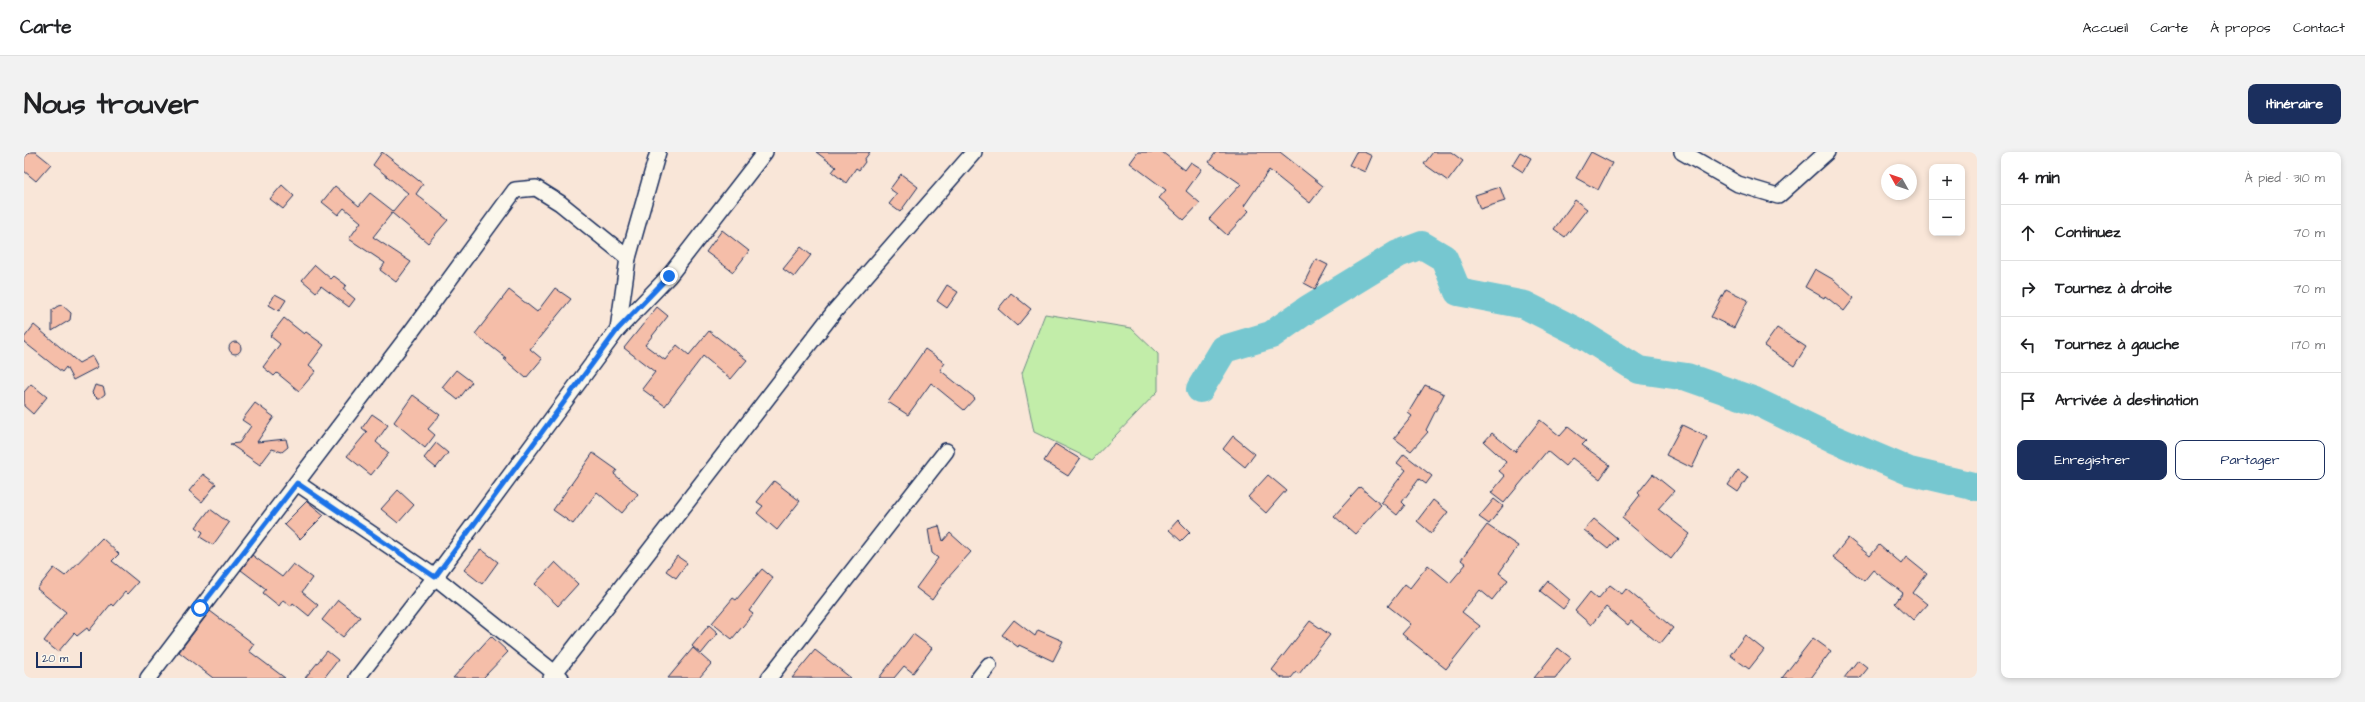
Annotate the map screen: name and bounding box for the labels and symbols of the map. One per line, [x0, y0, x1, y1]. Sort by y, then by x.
north arrow [1881, 164, 1917, 200]
route end [660, 267, 678, 285]
route start [191, 599, 209, 617]
scale bar [36, 650, 82, 669]

